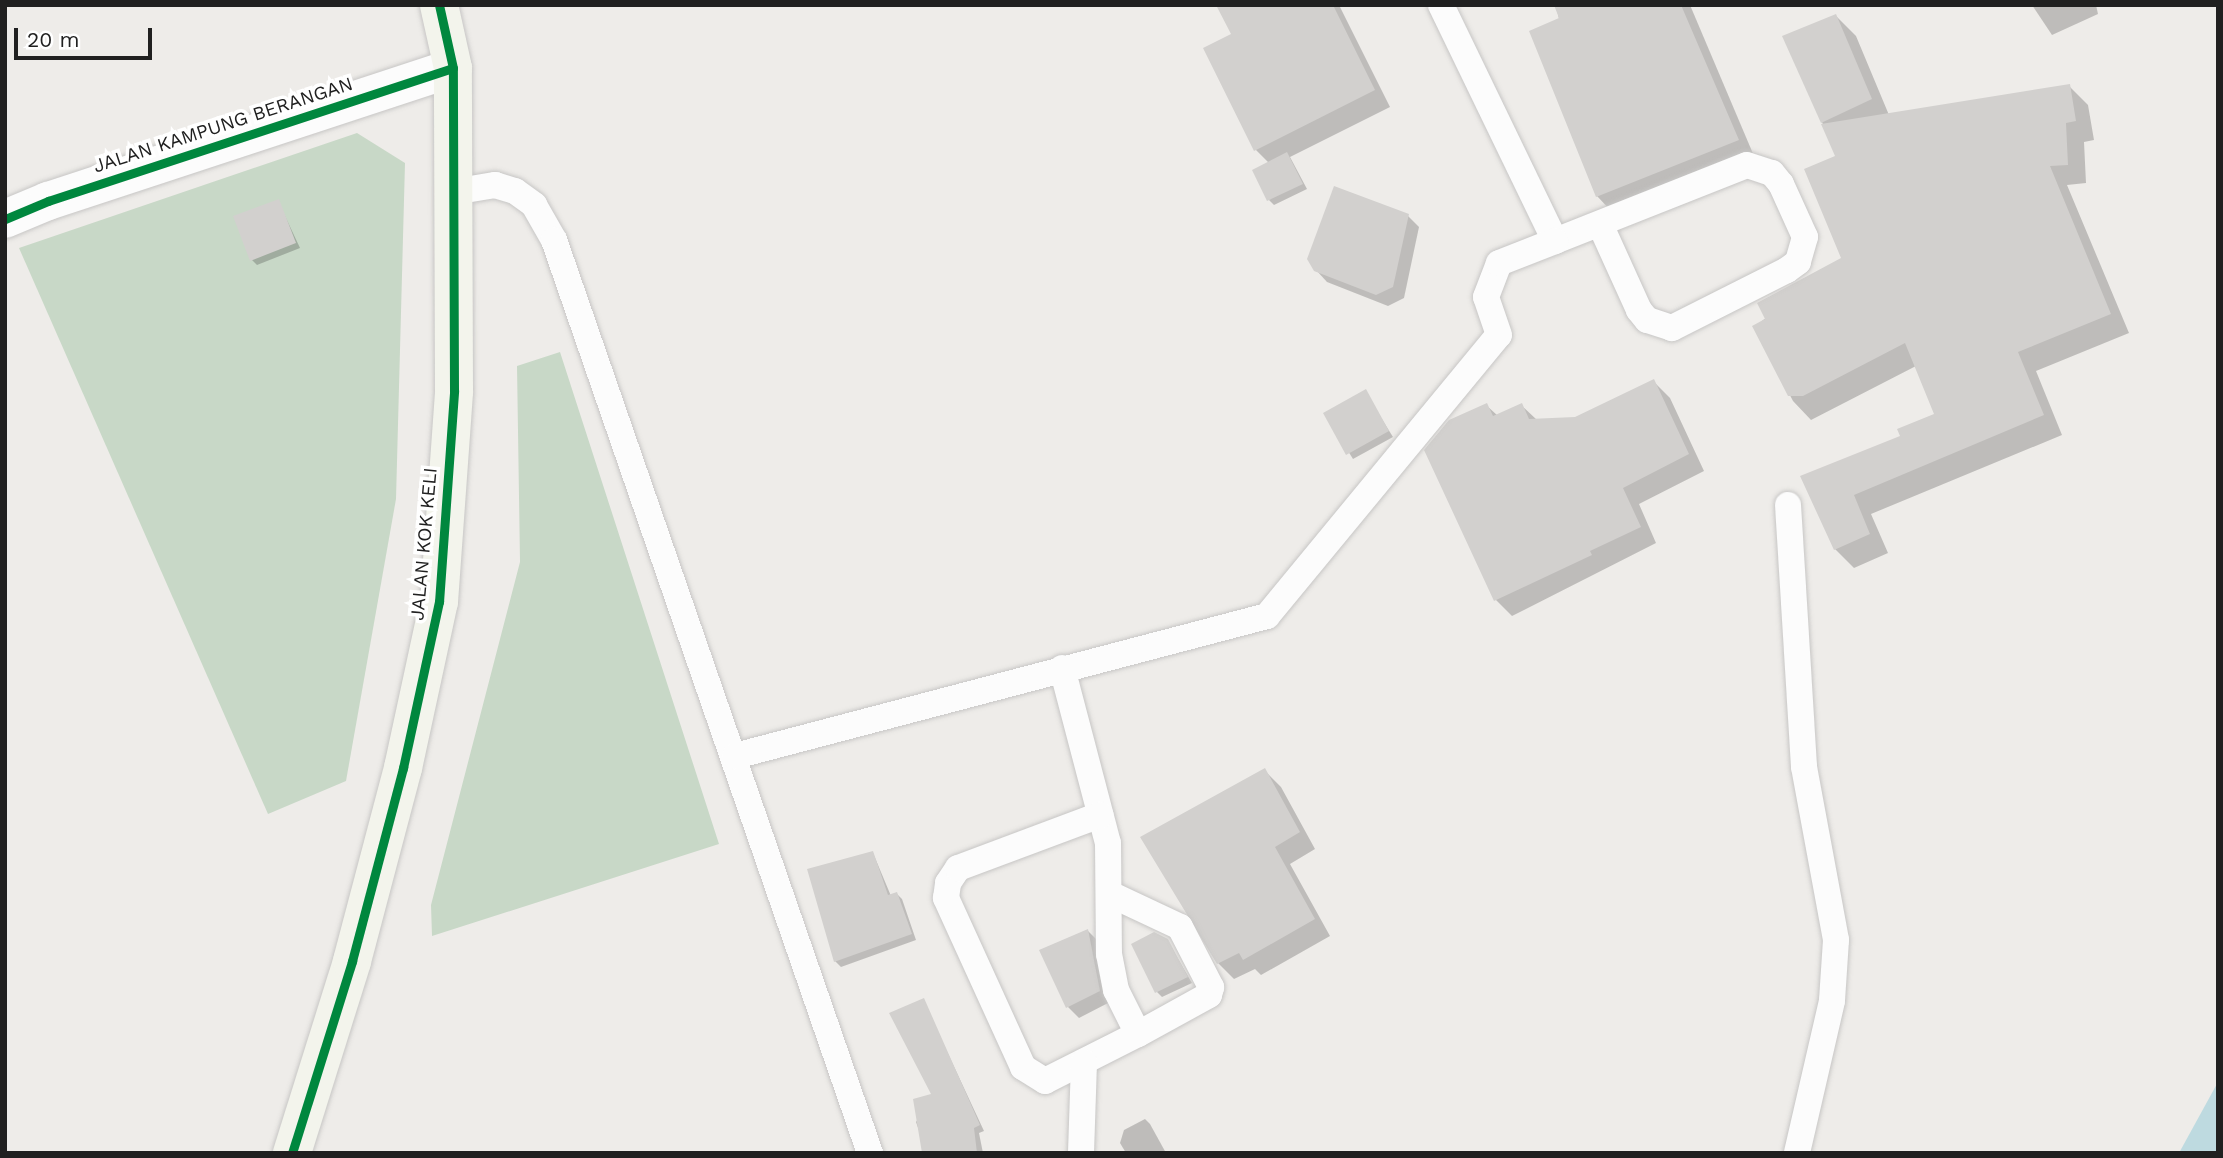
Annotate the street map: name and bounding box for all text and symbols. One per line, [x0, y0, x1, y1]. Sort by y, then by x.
scale bar [18, 14, 156, 58]
text: 20 m [27, 27, 79, 52]
street label: JALAN KAMPUNG BERANGAN [90, 72, 356, 178]
street label: JALAN KOK KELI [406, 466, 442, 622]

